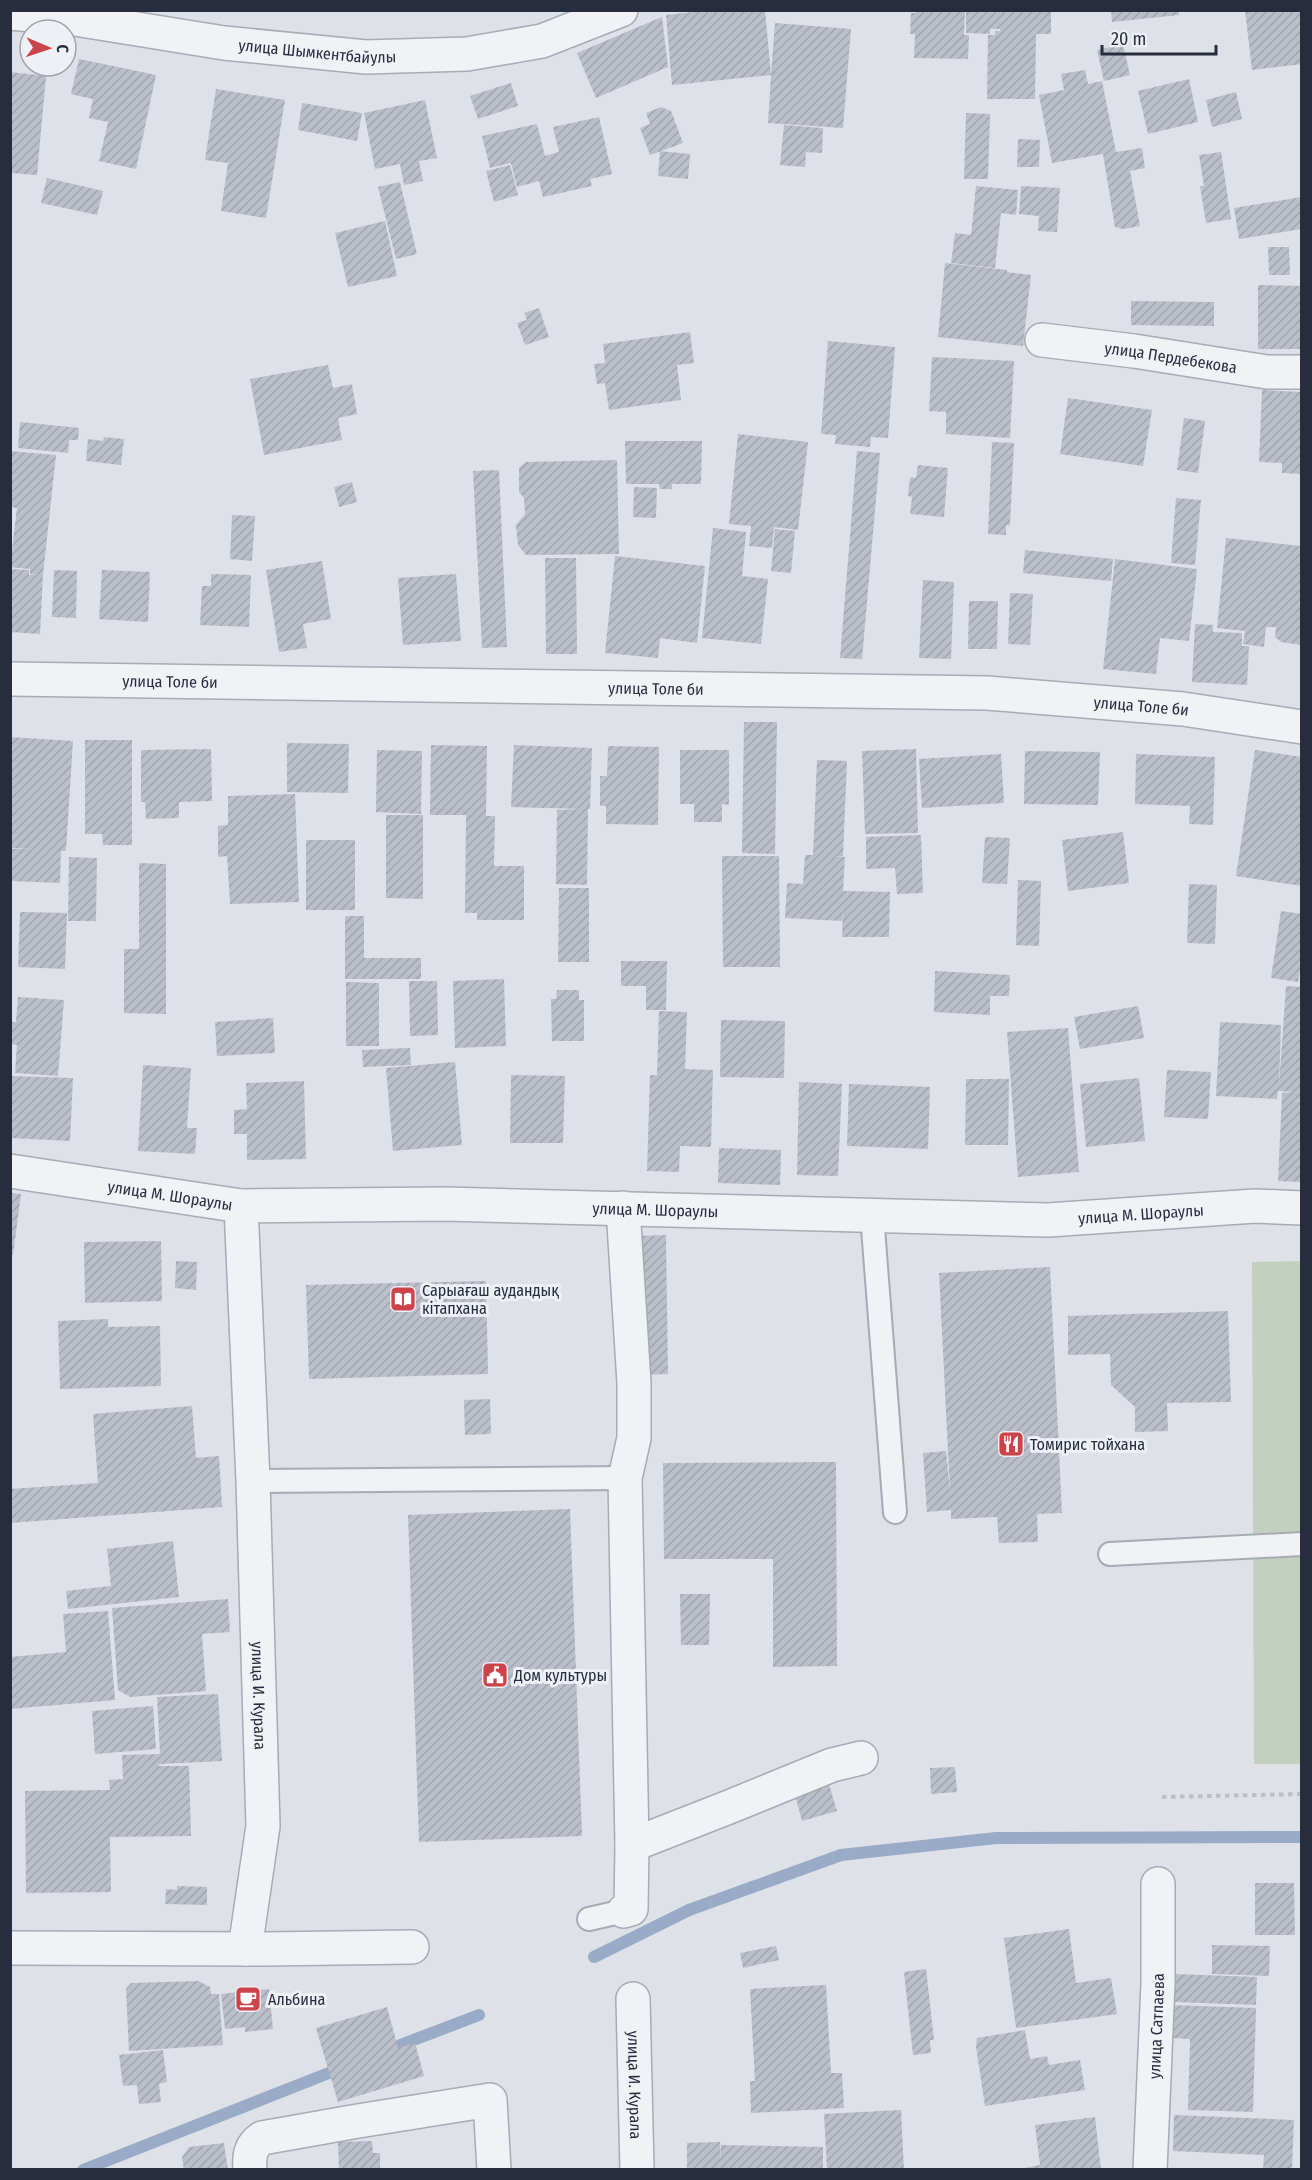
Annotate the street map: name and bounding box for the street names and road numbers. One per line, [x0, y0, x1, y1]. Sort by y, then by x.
street label: улица Шымкентбайулы [238, 35, 396, 67]
street label: улица Пердебекова [1104, 338, 1238, 377]
street label: улица Толе би [122, 671, 218, 691]
street label: улица Толе би [608, 678, 704, 698]
street label: улица Толе би [1093, 692, 1190, 719]
street label: улица М. Шораулы [107, 1176, 234, 1214]
street label: улица М. Шораулы [592, 1198, 718, 1221]
street label: улица М. Шораулы [1077, 1200, 1204, 1227]
street label: улица И. Курала [248, 1641, 270, 1750]
street label: улица Сатпаева [1144, 1973, 1168, 2079]
street label: улица И. Курала [624, 2030, 646, 2140]

